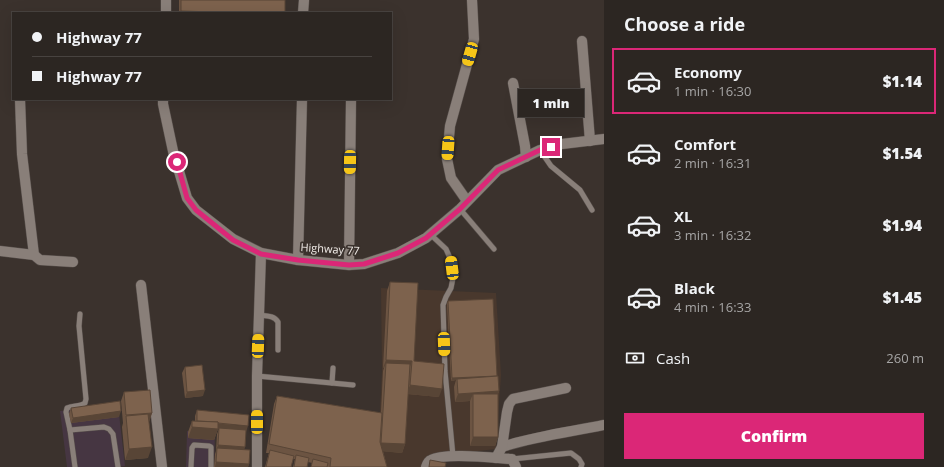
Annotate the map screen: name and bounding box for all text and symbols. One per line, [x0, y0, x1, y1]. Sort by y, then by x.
text: Choose a ride [624, 12, 745, 36]
text: Highway 77 [56, 27, 142, 47]
car [461, 41, 479, 67]
text: Economy [674, 62, 742, 82]
icon: car [626, 63, 662, 99]
text: Highway 77 [56, 66, 142, 86]
text: $1.14 [883, 71, 922, 91]
text: 1 min · 16:30 [674, 82, 751, 100]
callout: 1 min [518, 89, 584, 117]
text: 1 min [533, 94, 569, 112]
text: Comfort [674, 134, 736, 154]
icon: car [626, 135, 662, 171]
car [441, 136, 455, 160]
route end [542, 138, 560, 156]
text: $1.54 [883, 143, 922, 163]
car [344, 150, 356, 174]
route start [168, 153, 186, 171]
text: 2 min · 16:31 [674, 154, 751, 172]
text: XL [674, 206, 692, 226]
icon: car [626, 207, 662, 243]
text: $1.94 [883, 215, 922, 235]
text: 3 min · 16:32 [674, 226, 751, 244]
street label: Highway 77 [300, 239, 360, 258]
car [445, 255, 459, 281]
text: Black [674, 278, 715, 298]
icon: car [626, 279, 662, 315]
text: $1.45 [883, 287, 922, 307]
text: 4 min · 16:33 [674, 298, 751, 316]
car [438, 332, 450, 356]
car [252, 334, 264, 358]
icon: cash [624, 347, 646, 369]
text: Cash [656, 348, 690, 368]
text: 260 m [886, 349, 924, 367]
car [251, 410, 263, 434]
button: Confirm [624, 413, 924, 459]

